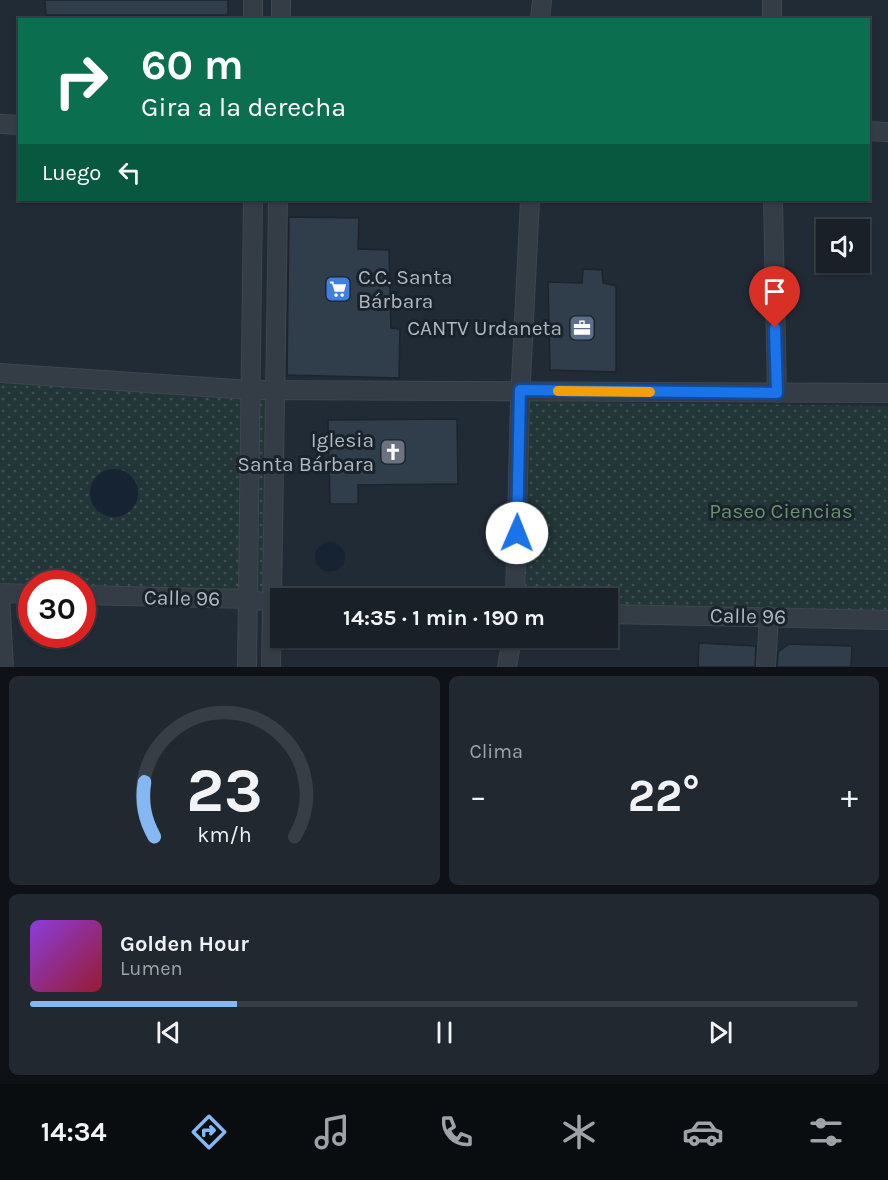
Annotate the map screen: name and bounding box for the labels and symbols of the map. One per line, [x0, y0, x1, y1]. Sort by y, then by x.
place label: C.C. Santa Bárbara [358, 265, 453, 313]
pin [749, 266, 800, 328]
supermarket icon: C.C. Santa Bárbara [323, 274, 353, 304]
office icon: CANTV Urdaneta [567, 313, 597, 343]
place label: CANTV Urdaneta [407, 316, 562, 340]
place label: Iglesia Santa Bárbara [237, 428, 374, 476]
church icon: Iglesia Santa Bárbara [378, 437, 408, 467]
park label: Paseo Ciencias [709, 499, 853, 523]
position arrow [485, 501, 549, 565]
speed limit sign: 30 [18, 570, 96, 648]
street label: Calle 96 [144, 585, 220, 611]
street label: Calle 96 [710, 603, 786, 629]

